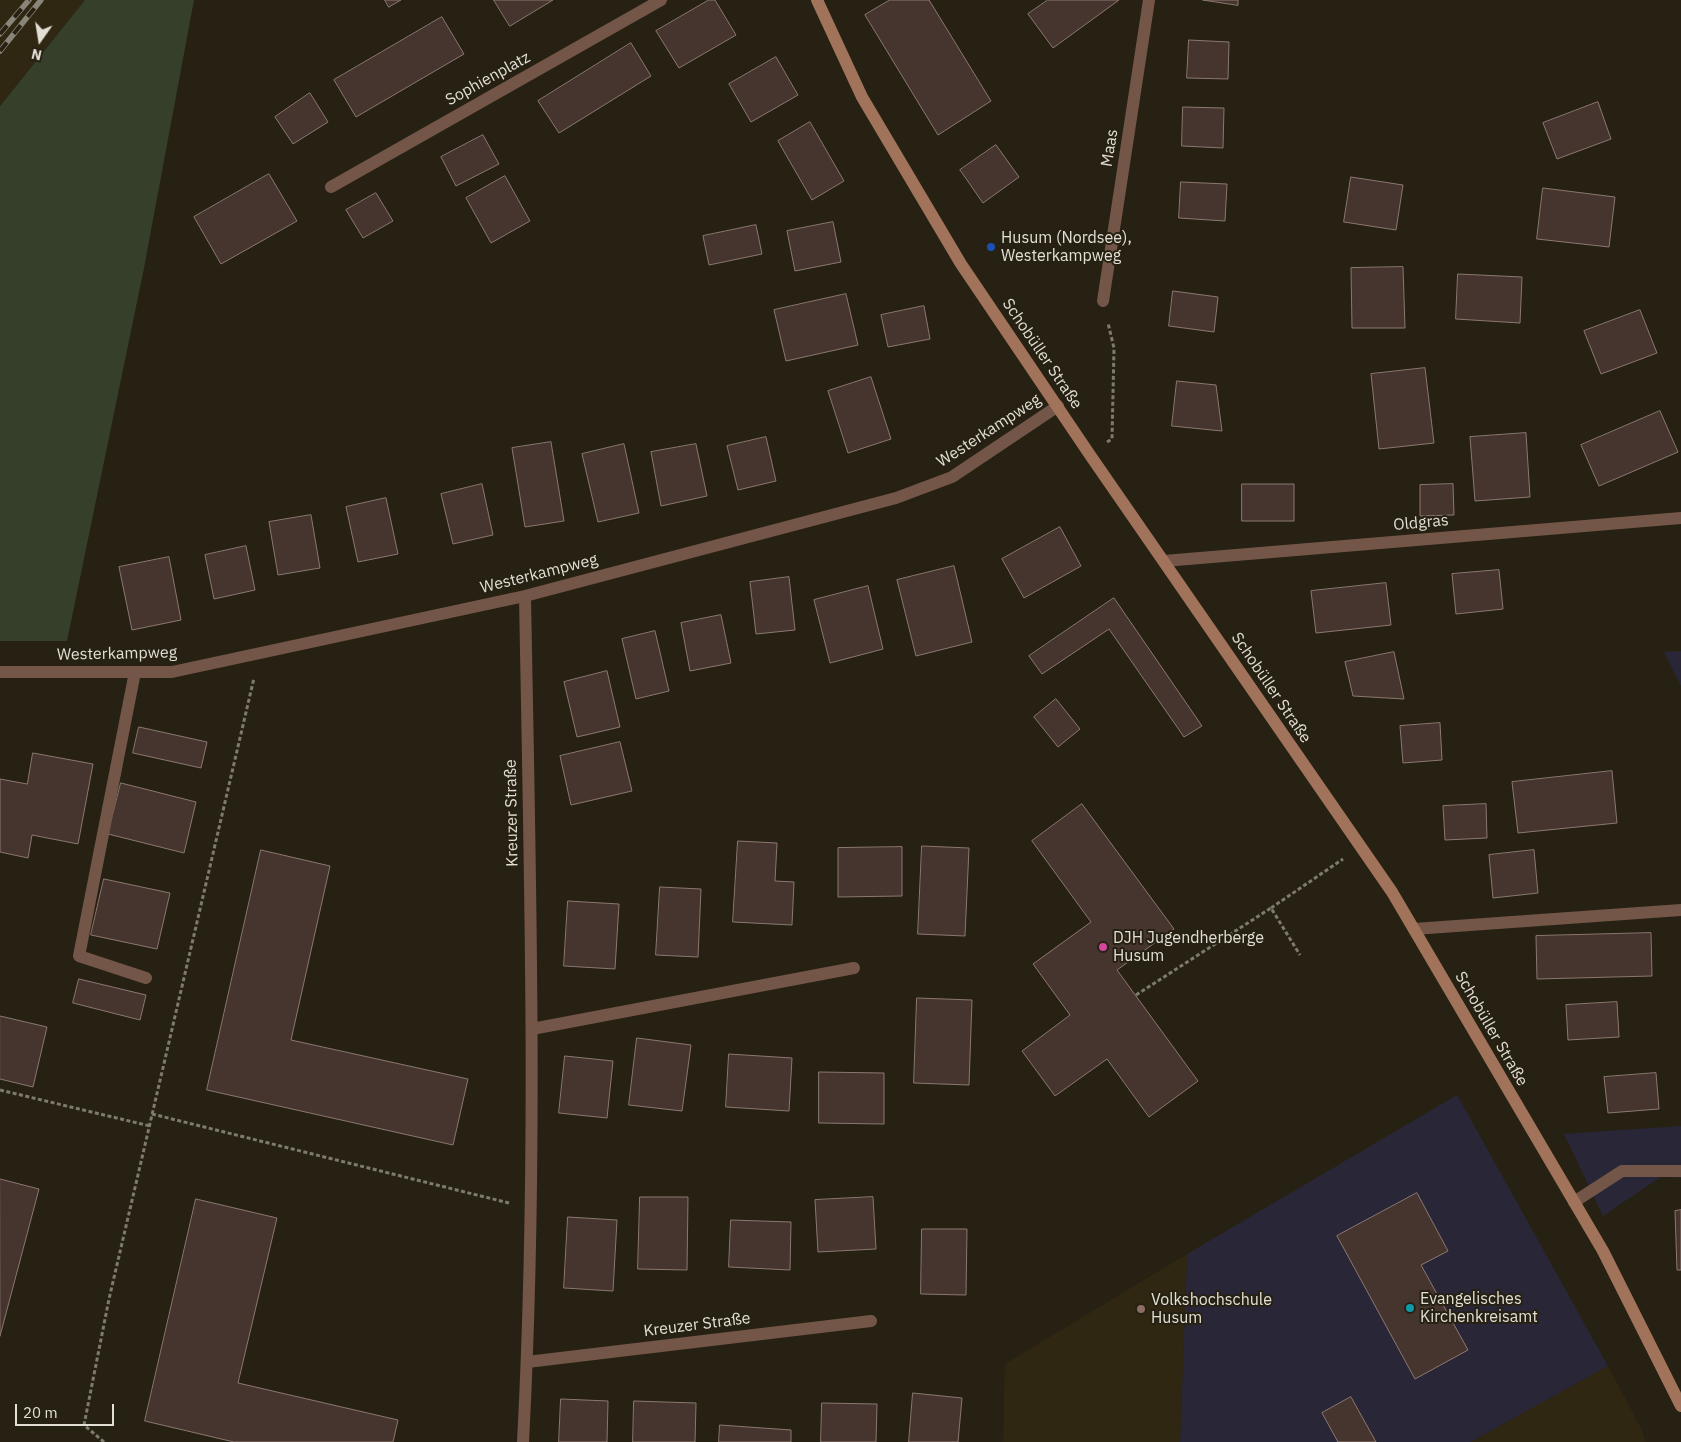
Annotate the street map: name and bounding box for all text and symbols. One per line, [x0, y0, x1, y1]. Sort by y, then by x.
north arrow [15, 15, 65, 65]
text: N [30, 45, 44, 65]
street label: Sophienplatz [442, 48, 534, 110]
street label: Maas [1098, 128, 1122, 168]
place label: Husum (Nordsee), Westerkampweg [1001, 228, 1132, 266]
marker: Husum (Nordsee), Westerkampweg [985, 241, 997, 253]
street label: Schobüller Straße [998, 295, 1086, 413]
street label: Westerkampweg [933, 390, 1045, 472]
street label: Oldgras [1392, 511, 1450, 535]
street label: Westerkampweg [478, 550, 600, 598]
street label: Schobüller Straße [1227, 629, 1315, 747]
street label: Westerkampweg [57, 643, 177, 665]
street label: Kreuzer Straße [501, 759, 523, 867]
place label: DJH Jugendherberge Husum [1113, 928, 1264, 966]
marker: DJH Jugendherberge Husum [1097, 941, 1109, 953]
street label: Schobüller Straße [1450, 968, 1532, 1090]
place label: Evangelisches Kirchenkreisamt [1420, 1289, 1538, 1327]
place label: Volkshochschule Husum [1151, 1290, 1272, 1328]
marker: Evangelisches Kirchenkreisamt [1404, 1302, 1416, 1314]
marker: Volkshochschule Husum [1135, 1303, 1147, 1315]
street label: Kreuzer Straße [642, 1309, 752, 1341]
scale bar [18, 1394, 116, 1426]
text: 20 m [23, 1403, 58, 1422]

